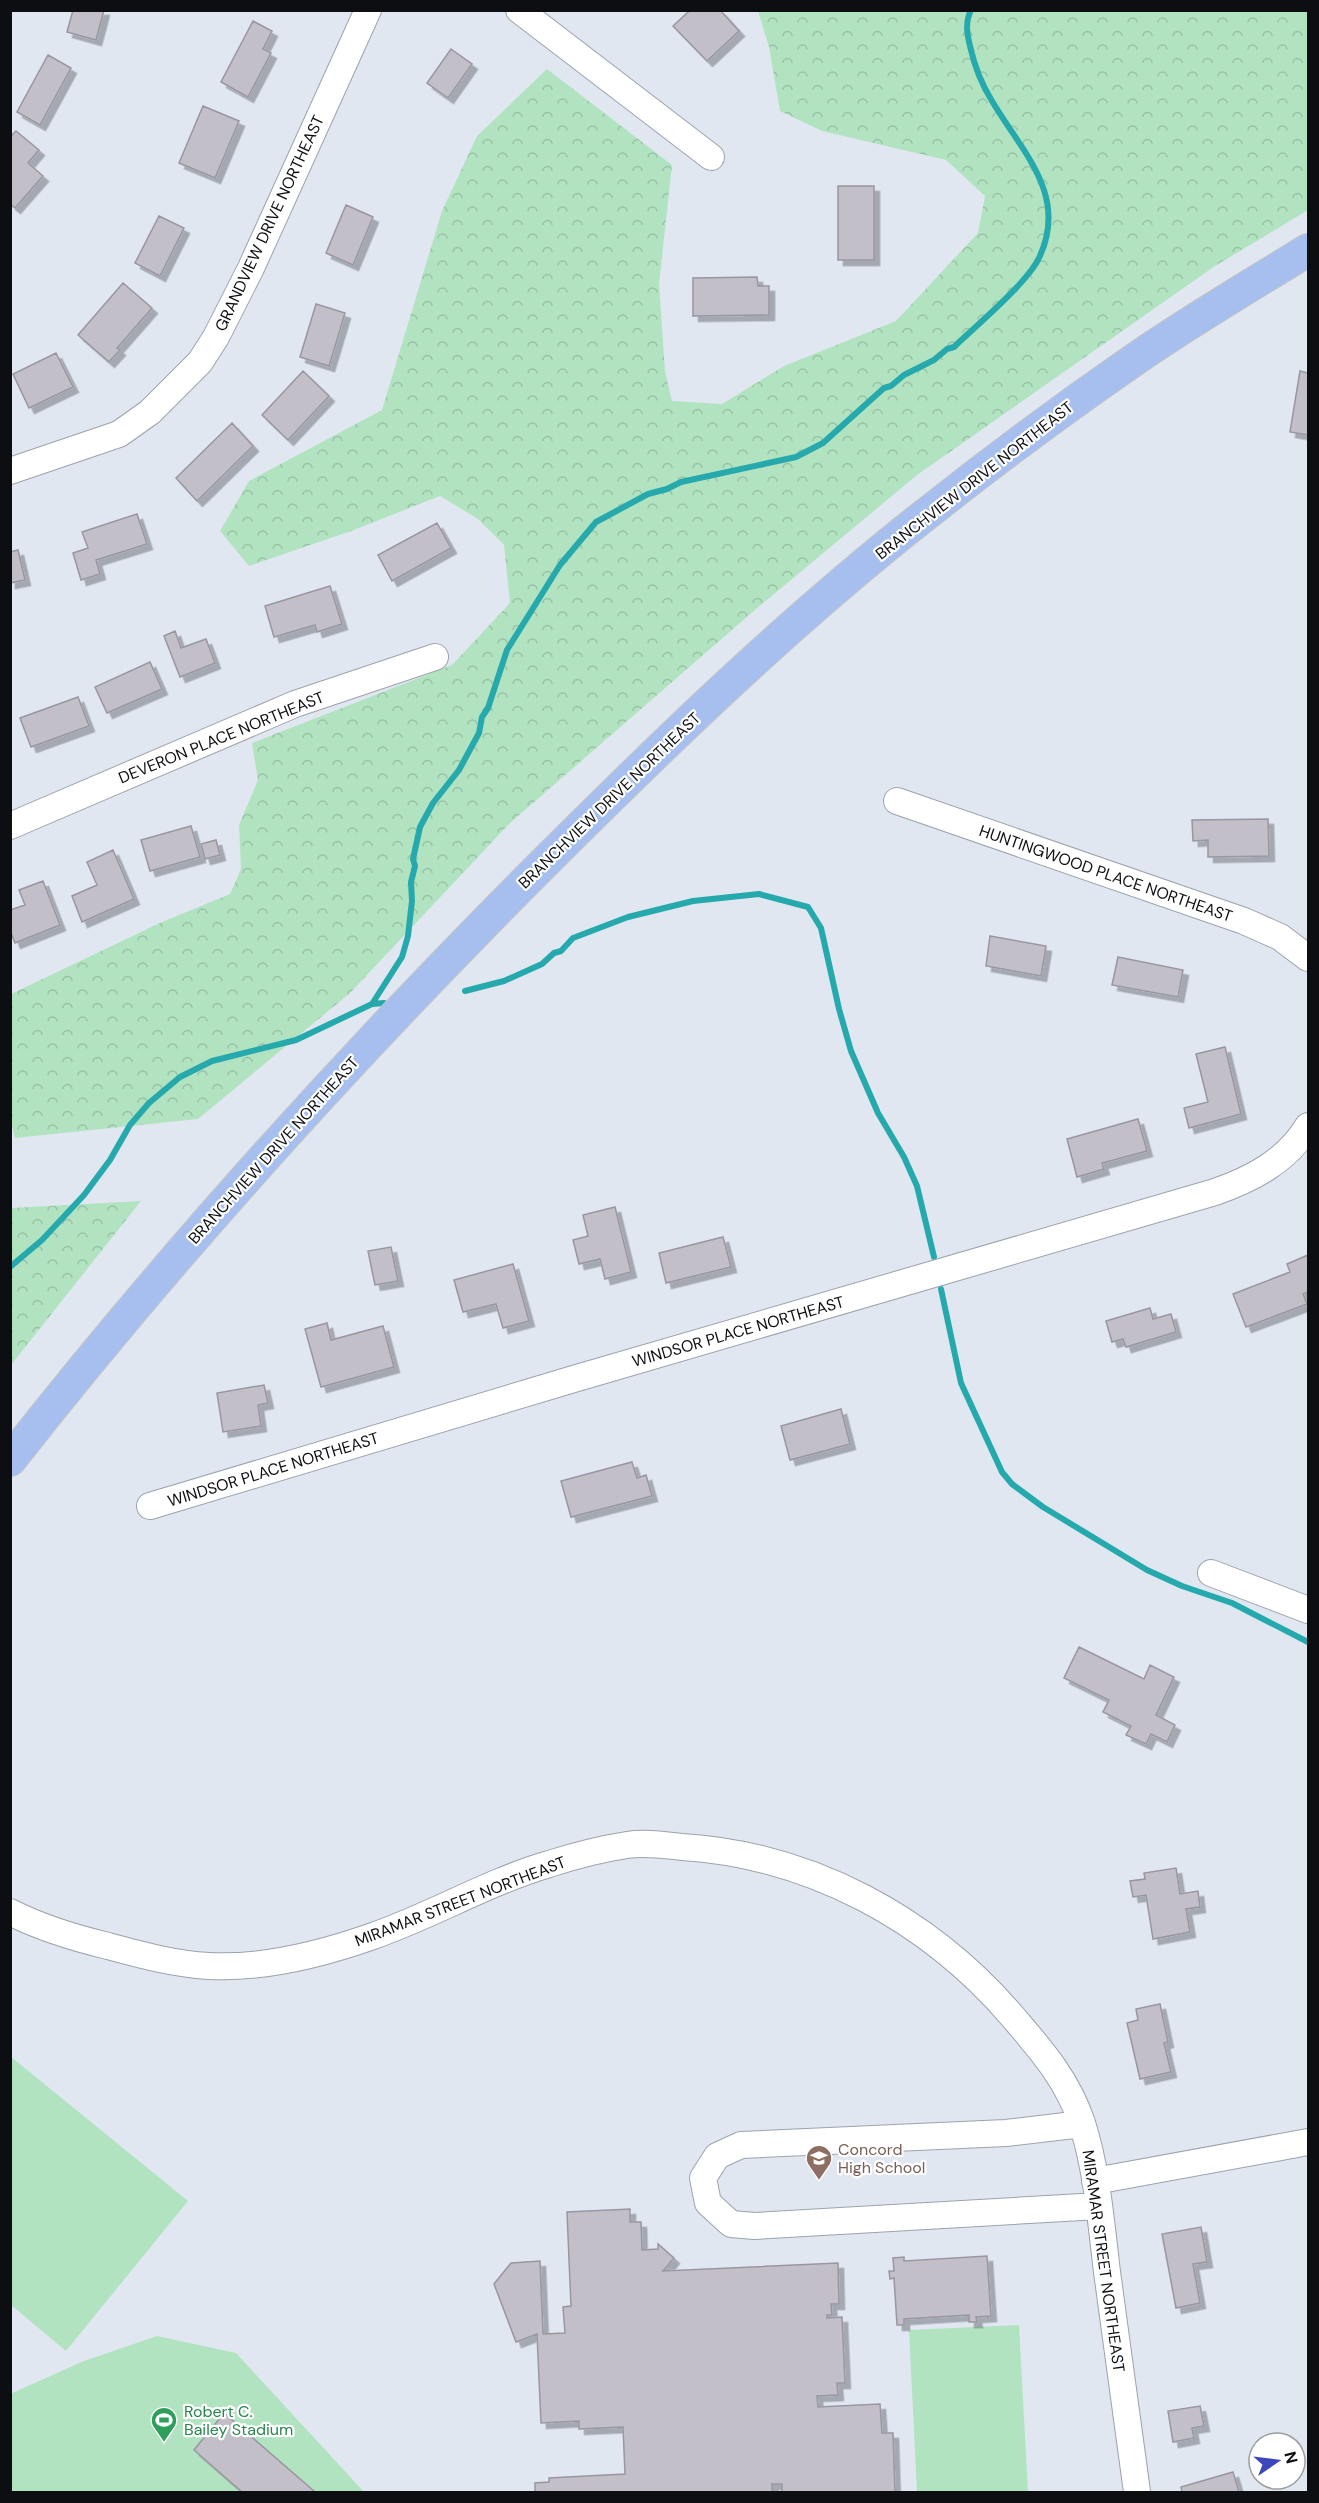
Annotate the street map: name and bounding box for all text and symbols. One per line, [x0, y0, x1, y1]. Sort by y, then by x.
street label: GRANDVIEW DRIVE NORTHEAST [210, 112, 329, 335]
street label: BRANCHVIEW DRIVE NORTHEAST [871, 397, 1077, 564]
street label: DEVERON PLACE NORTHEAST [115, 687, 327, 788]
street label: BRANCHVIEW DRIVE NORTHEAST [514, 708, 705, 893]
street label: HUNTINGWOOD PLACE NORTHEAST [976, 820, 1235, 927]
street label: BRANCHVIEW DRIVE NORTHEAST [184, 1052, 363, 1248]
street label: WINDSOR PLACE NORTHEAST [630, 1291, 847, 1372]
street label: WINDSOR PLACE NORTHEAST [165, 1427, 381, 1512]
street label: MIRAMAR STREET NORTHEAST [352, 1851, 569, 1951]
place label: Concord High School [838, 2139, 925, 2178]
school or university icon: Concord High School [804, 2143, 834, 2181]
street label: MIRAMAR STREET NORTHEAST [1077, 2148, 1130, 2374]
place label: Robert C. Bailey Stadium [184, 2401, 293, 2440]
sports icon: Robert C. Bailey Stadium [149, 2405, 179, 2443]
north arrow [1247, 2431, 1307, 2491]
text: N [1279, 2449, 1303, 2466]

